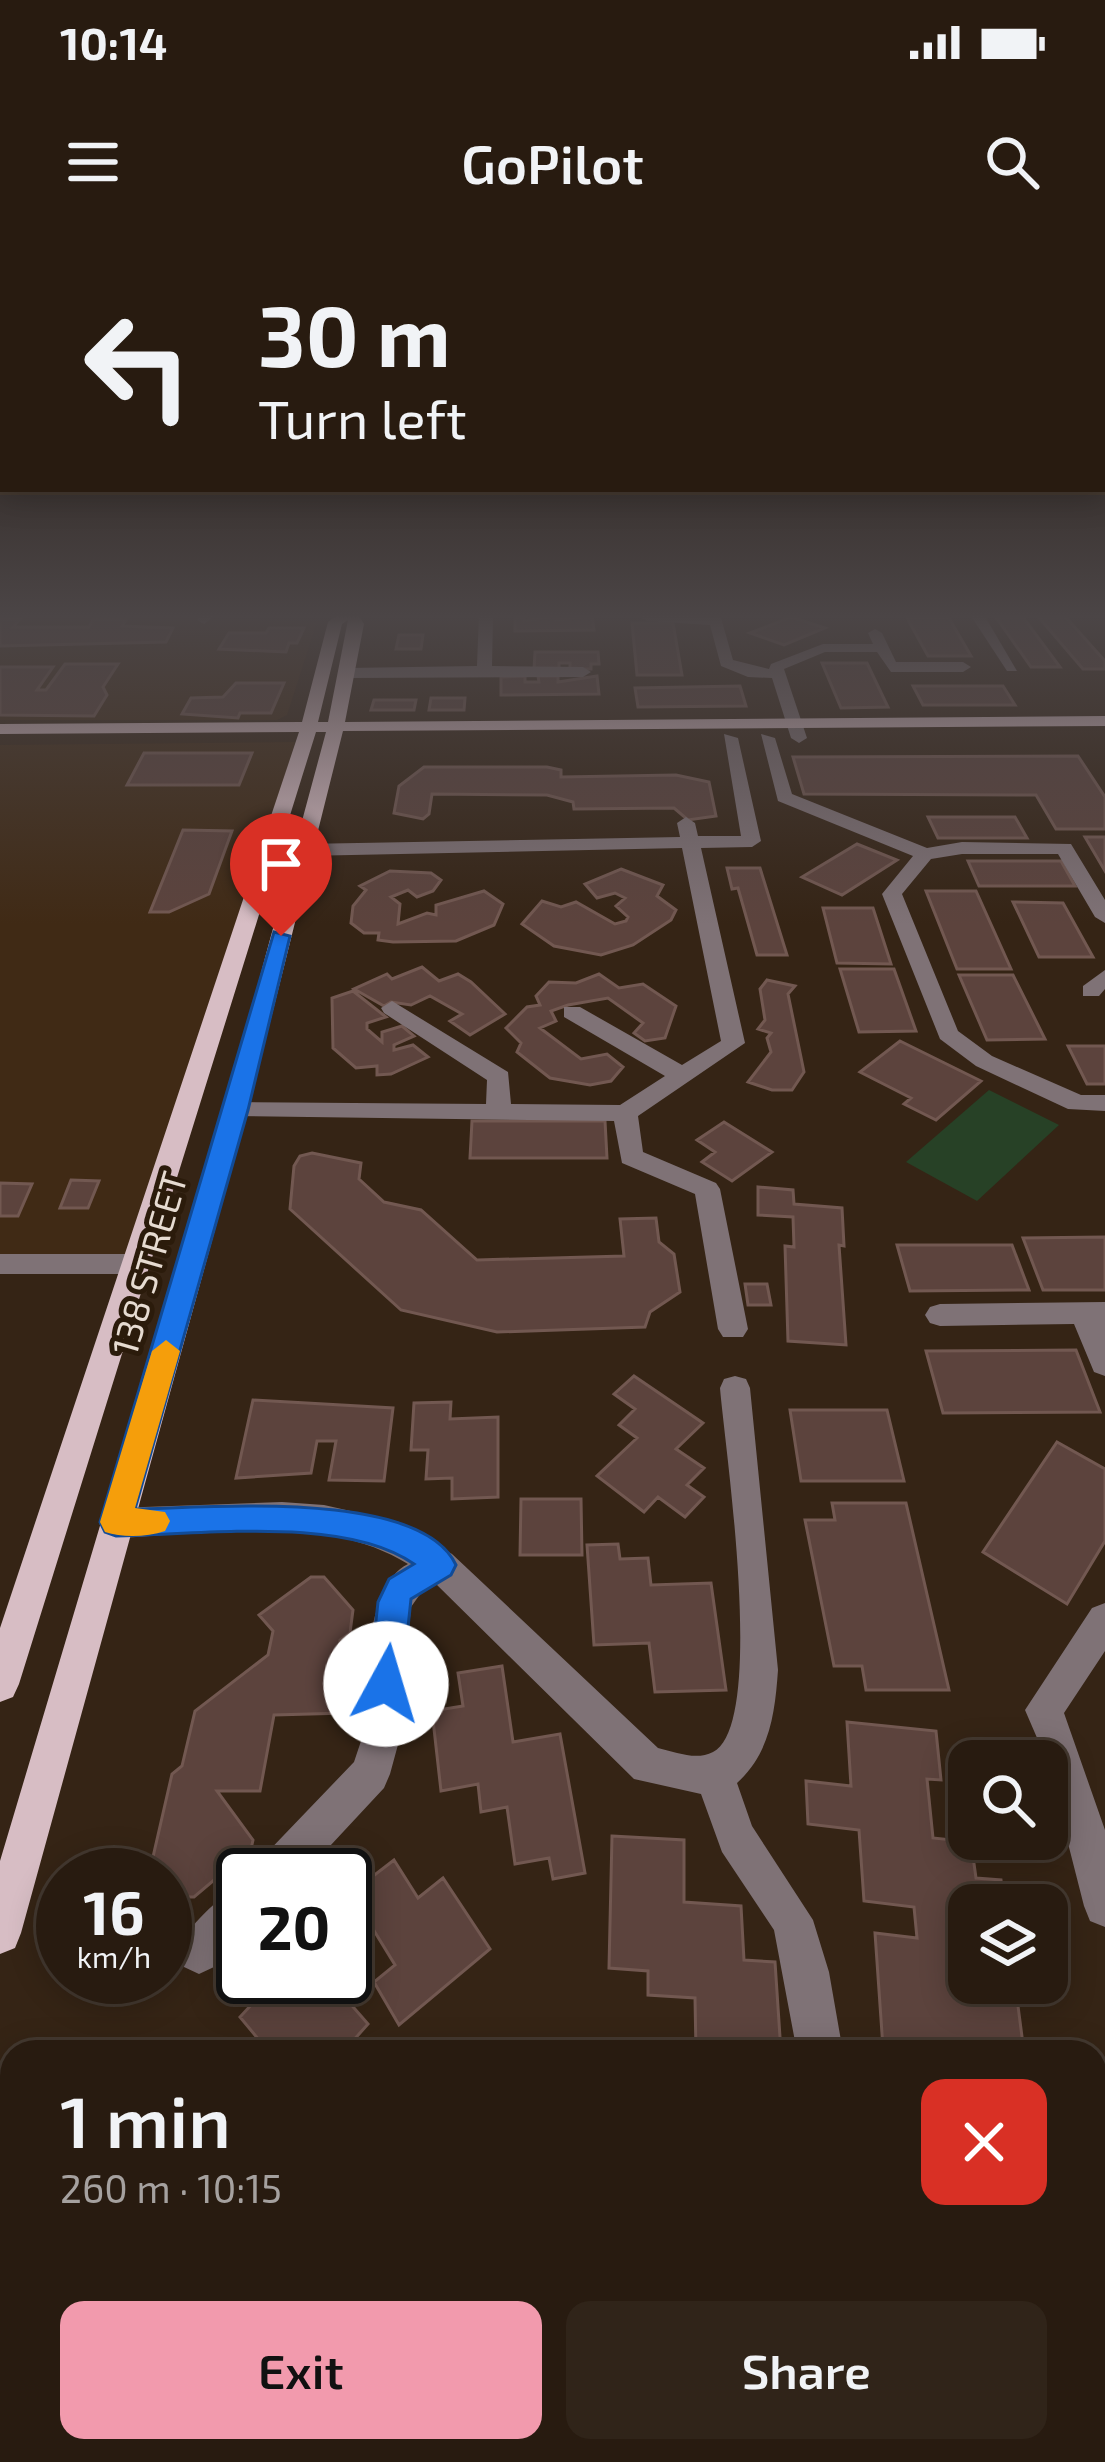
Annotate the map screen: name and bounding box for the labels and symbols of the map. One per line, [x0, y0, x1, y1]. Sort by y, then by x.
pin [230, 813, 332, 936]
street label: 138 STREET [101, 1166, 195, 1360]
position arrow [323, 1621, 449, 1747]
speed limit sign: 20 [216, 1848, 372, 2004]

